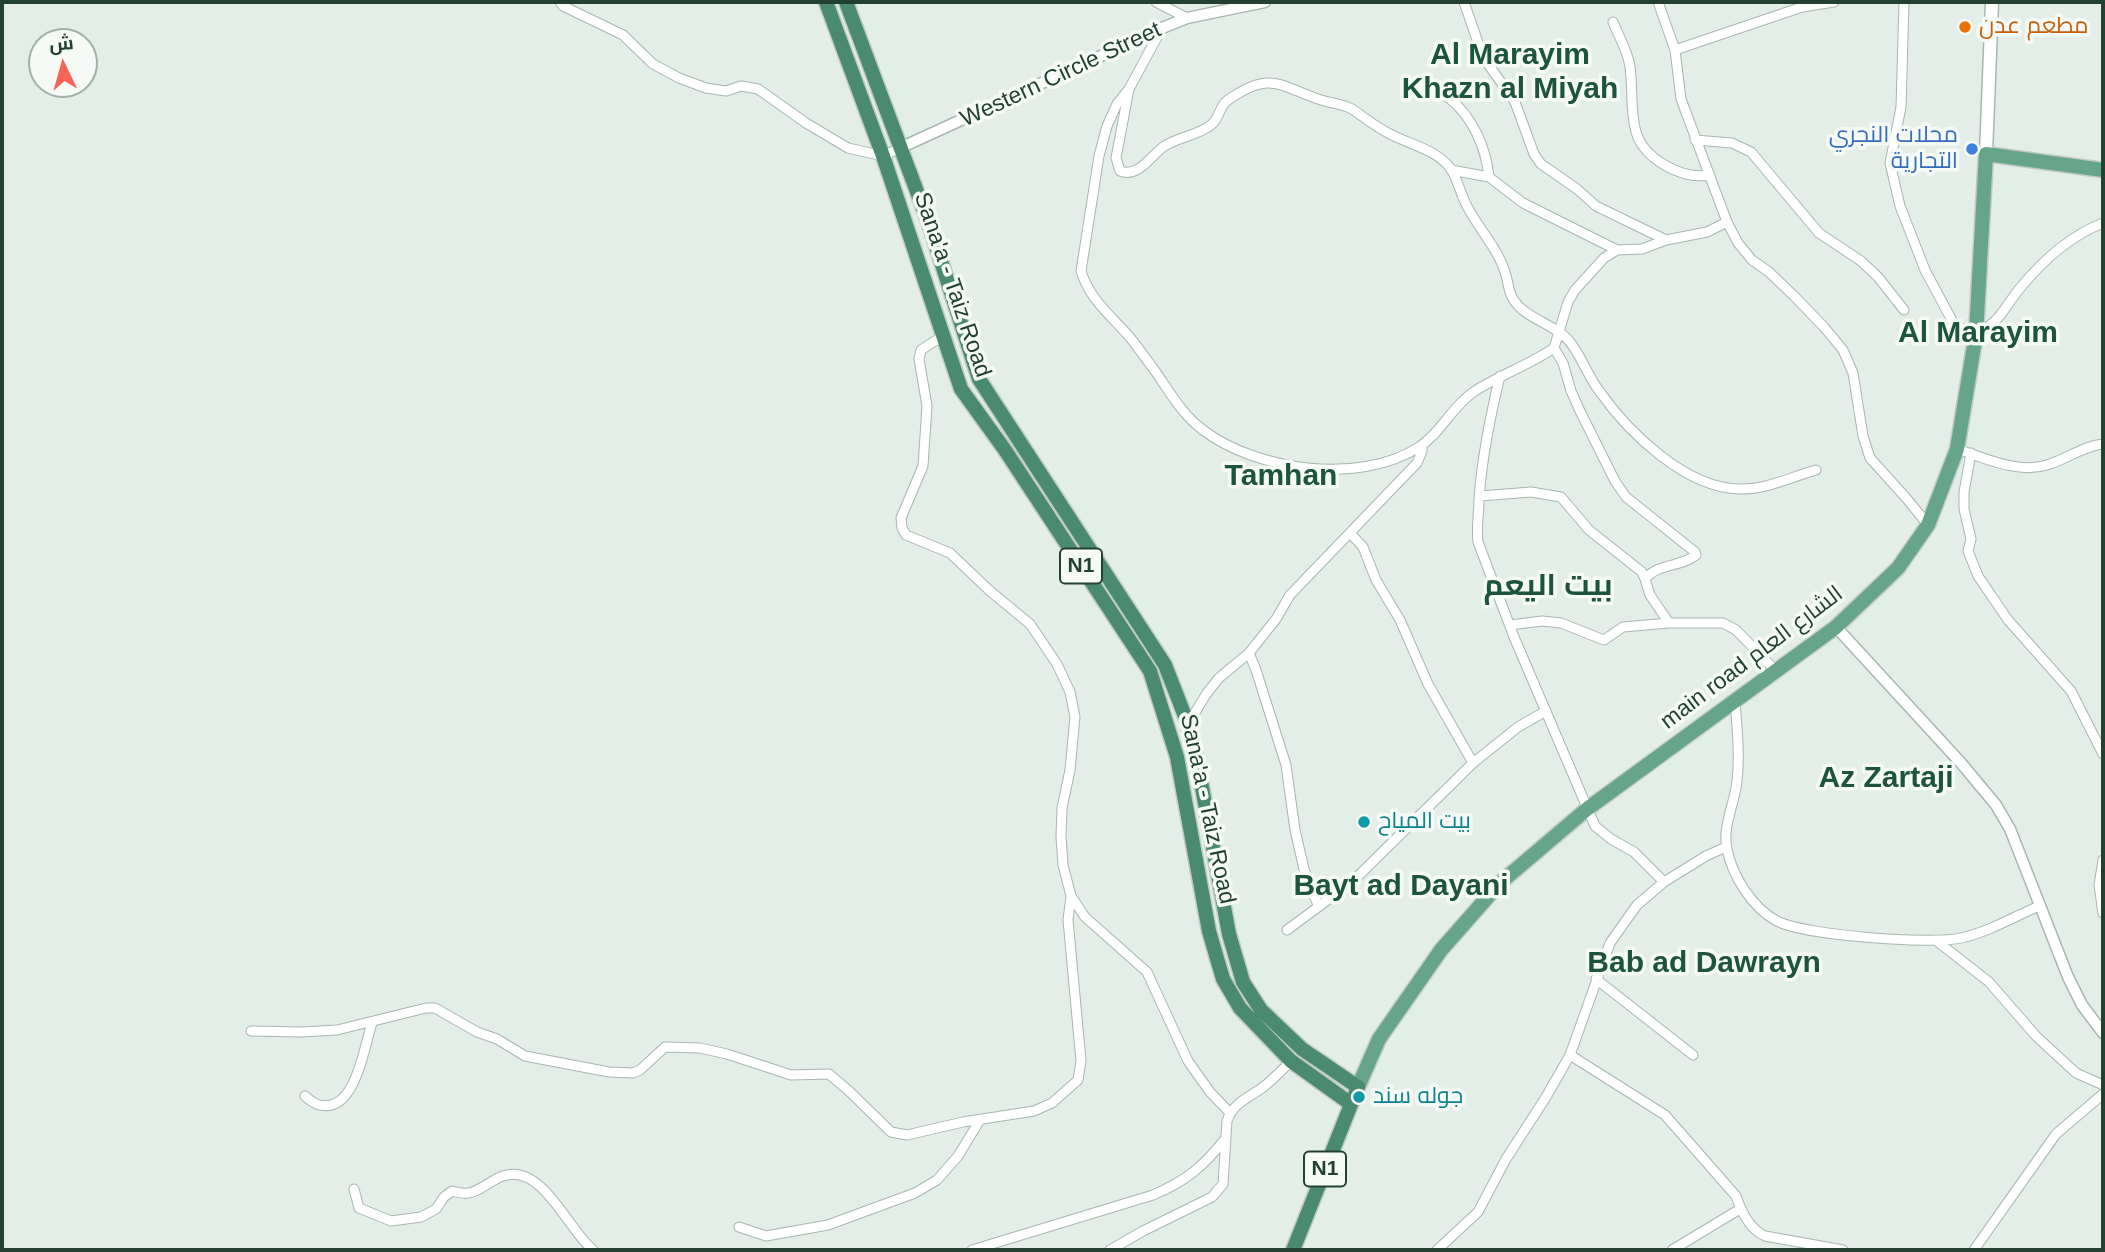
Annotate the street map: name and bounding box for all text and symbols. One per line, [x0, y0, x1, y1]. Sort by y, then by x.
place label: مطعم عدن [1979, 13, 2088, 41]
street label: Western Circle Street [956, 16, 1166, 134]
marker: مطعم عدن [1957, 19, 1973, 35]
north arrow [28, 28, 98, 98]
text: ش [48, 32, 74, 55]
district label: Al Marayim Khazn al Miyah [1402, 38, 1618, 108]
place label: محلات النجري التجارية [1829, 122, 1958, 176]
marker: محلات النجري التجارية [1964, 141, 1980, 157]
street label: Sana'a - Taiz Road [907, 189, 997, 381]
district label: Al Marayim [1898, 316, 2058, 352]
district label: Tamhan [1225, 459, 1337, 495]
road number: N1 [1060, 548, 1102, 584]
district label: بيت اليعم [1483, 569, 1613, 605]
street label: main road الشارع العام [1655, 580, 1849, 736]
street label: Sana'a - Taiz Road [1173, 711, 1241, 907]
district label: Az Zartaji [1818, 761, 1954, 797]
place label: بيت المياح [1378, 808, 1471, 836]
marker: بيت المياح [1356, 814, 1372, 830]
district label: Bayt ad Dayani [1293, 869, 1509, 905]
district label: Bab ad Dawrayn [1587, 946, 1821, 982]
place label: جوله سند [1373, 1083, 1463, 1111]
marker: جوله سند [1351, 1089, 1367, 1105]
road number: N1 [1304, 1152, 1346, 1186]

